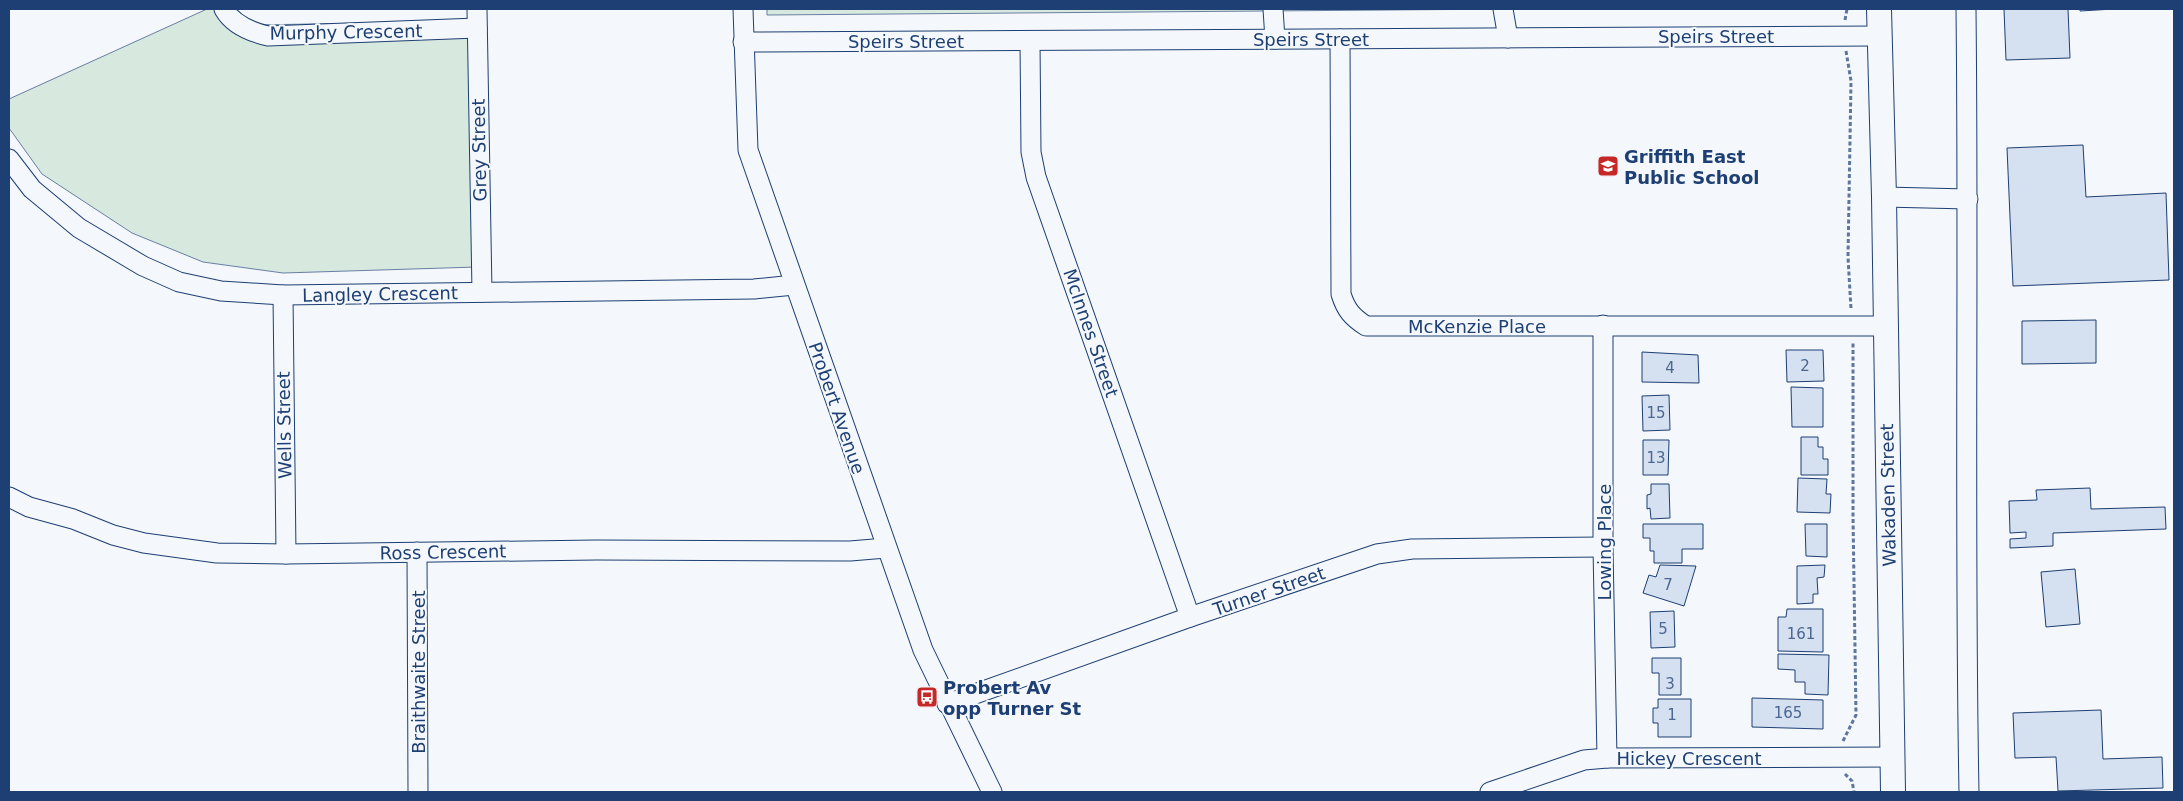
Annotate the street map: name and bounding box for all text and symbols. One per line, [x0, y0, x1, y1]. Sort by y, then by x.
street label: Murphy Crescent [269, 20, 423, 44]
street label: Speirs Street [1658, 26, 1774, 47]
street label: Speirs Street [1253, 29, 1369, 50]
street label: Speirs Street [848, 31, 964, 52]
street label: Grey Street [468, 98, 490, 202]
place label: Griffith East Public School [1624, 146, 1760, 188]
school or university icon: Griffith East Public School [1596, 154, 1620, 178]
street label: McInnes Street [1059, 266, 1123, 400]
street label: Langley Crescent [302, 282, 458, 306]
street label: McKenzie Place [1408, 316, 1546, 337]
street label: Probert Avenue [805, 339, 869, 477]
house number: 2 [1800, 357, 1810, 375]
house number: 4 [1665, 359, 1675, 377]
street label: Wells Street [273, 371, 295, 479]
house number: 15 [1646, 404, 1666, 422]
street label: Wakaden Street [1876, 423, 1900, 567]
house number: 13 [1646, 449, 1666, 467]
street label: Lowing Place [1594, 484, 1615, 600]
street label: Ross Crescent [379, 540, 507, 564]
street label: Turner Street [1209, 562, 1328, 620]
house number: 7 [1663, 576, 1673, 594]
street label: Braithwaite Street [408, 590, 429, 754]
house number: 5 [1658, 620, 1668, 638]
house number: 161 [1787, 625, 1815, 643]
house number: 3 [1665, 675, 1675, 693]
place label: Probert Av opp Turner St [943, 677, 1082, 719]
bus stop icon: Probert Av opp Turner St [915, 685, 939, 709]
house number: 165 [1774, 704, 1802, 722]
house number: 1 [1667, 706, 1677, 724]
street label: Hickey Crescent [1616, 748, 1762, 769]

